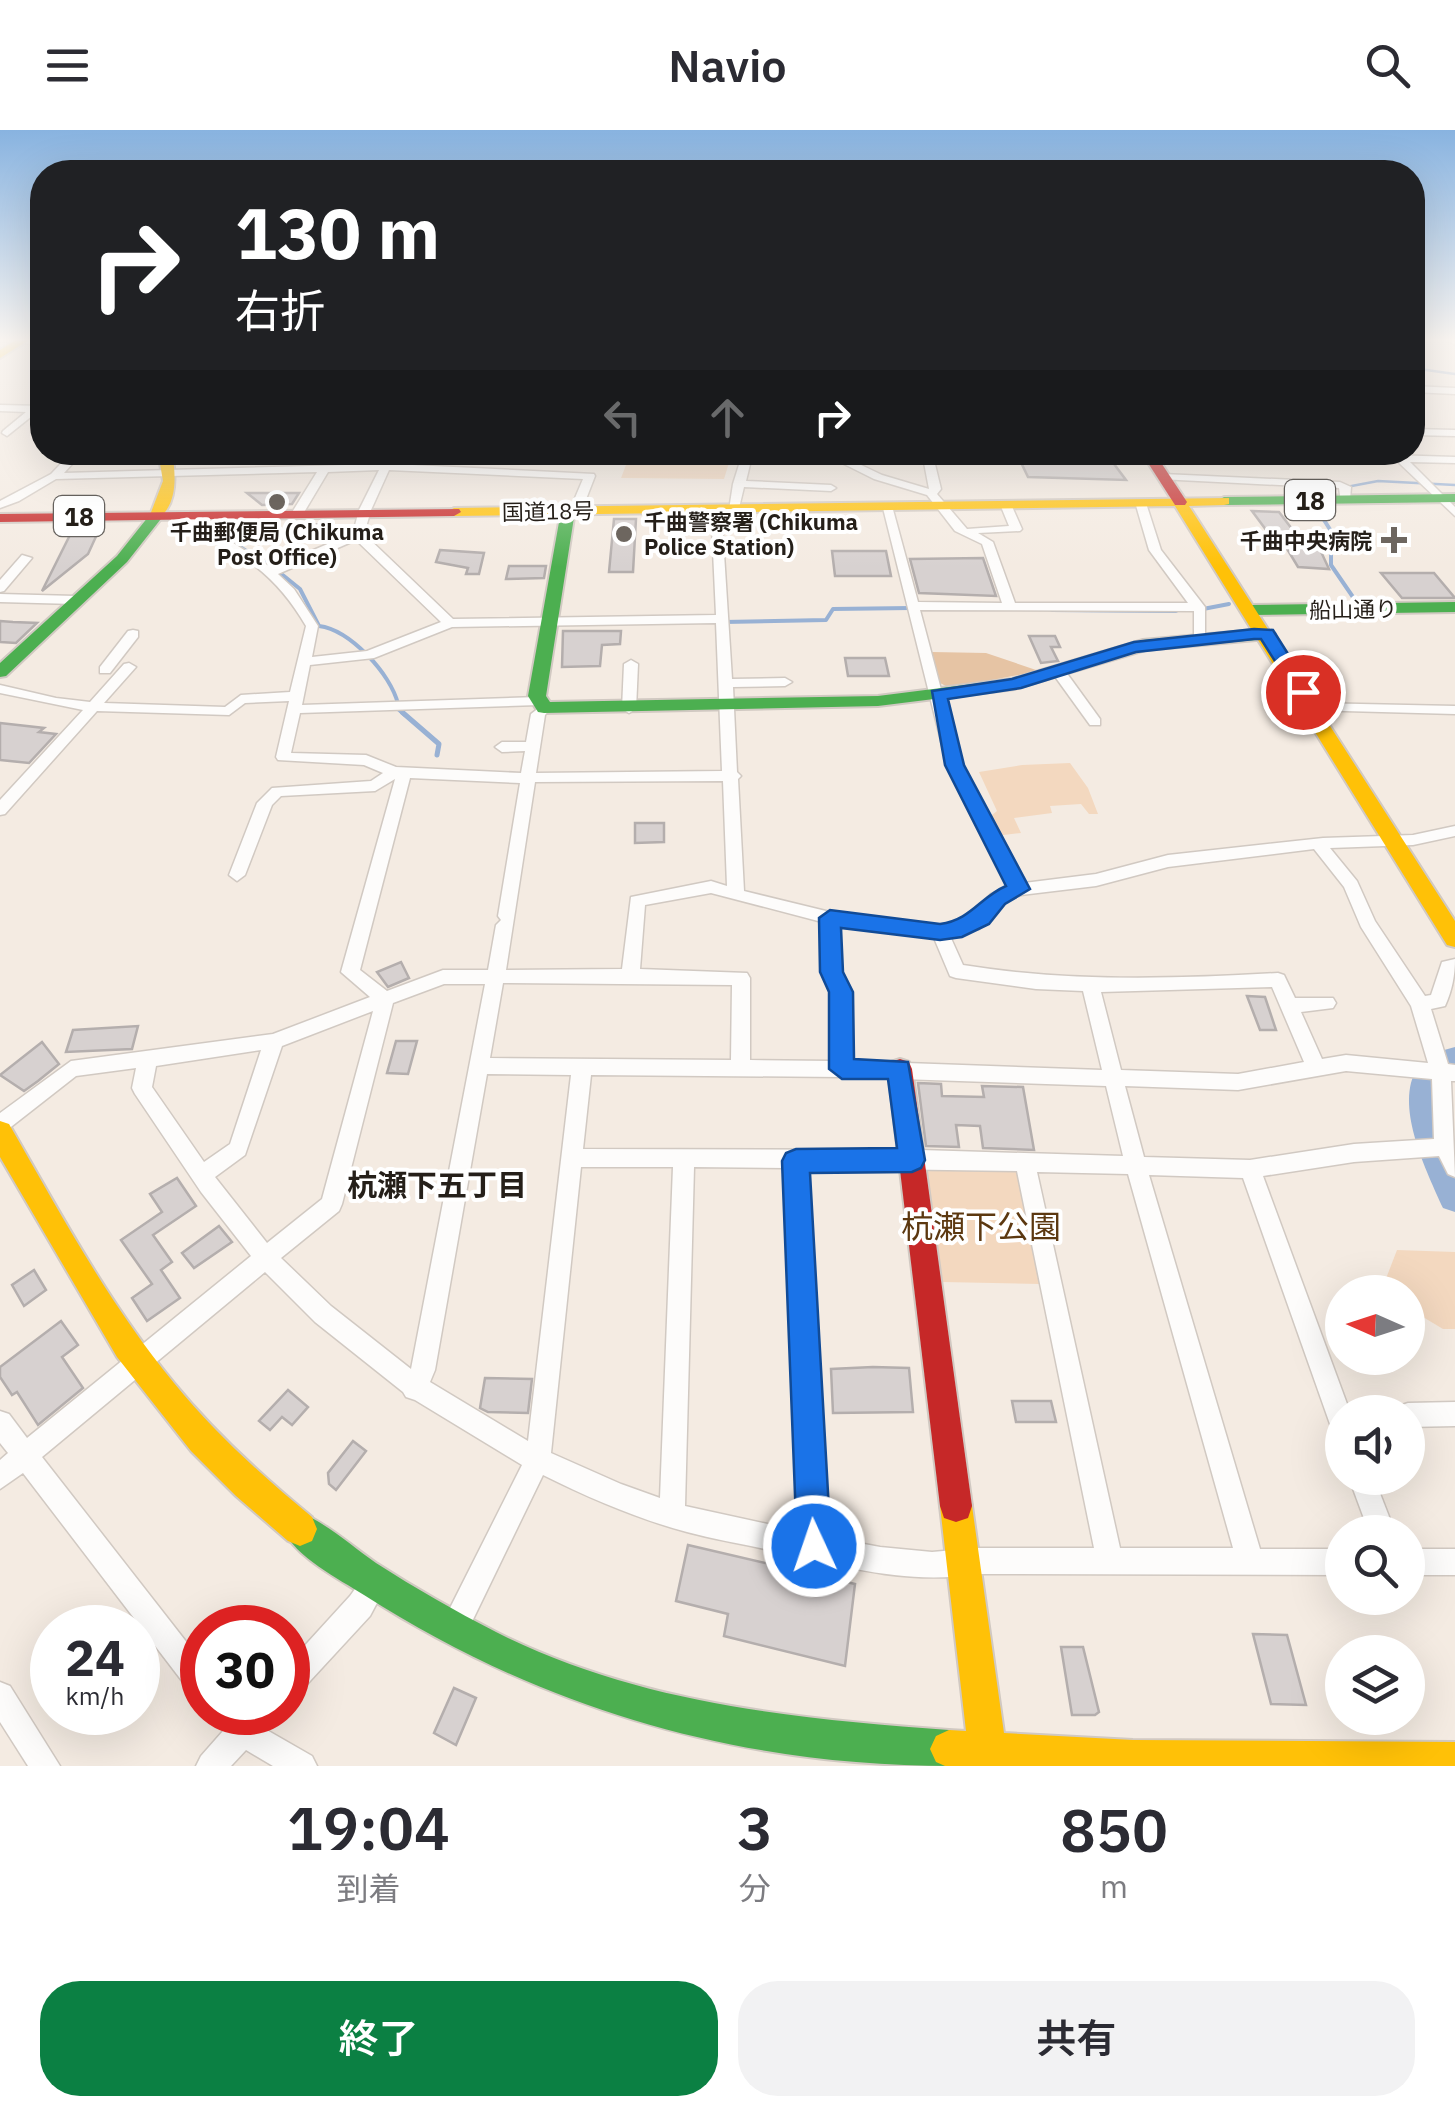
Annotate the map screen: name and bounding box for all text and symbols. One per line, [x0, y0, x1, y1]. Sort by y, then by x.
text: Navio [668, 36, 787, 94]
icon: menu [40, 38, 95, 93]
icon: search [1360, 38, 1415, 93]
text: 130 m [235, 187, 440, 278]
icon: right [70, 200, 200, 330]
text: 右折 [235, 281, 325, 339]
icon: left [595, 390, 650, 445]
icon: ahead [700, 390, 755, 445]
icon: right [805, 390, 860, 445]
road number: 18 [1285, 480, 1335, 520]
marker: 千曲郵便局 (Chikuma Post Office) [266, 491, 288, 513]
road number: 18 [54, 496, 104, 536]
street label: 国道18号 [502, 496, 594, 526]
place label: 千曲警察署 (Chikuma Police Station) [644, 507, 858, 561]
place label: 千曲郵便局 (Chikuma Post Office) [170, 517, 384, 571]
marker: 千曲警察署 (Chikuma Police Station) [613, 523, 635, 545]
place label: 千曲中央病院 [1240, 526, 1372, 555]
marker: 千曲中央病院 [1381, 527, 1407, 553]
street label: 船山通り [1309, 594, 1397, 624]
pin [1261, 650, 1346, 735]
icon: arrive [1276, 665, 1331, 720]
district label: 杭瀬下五丁目 [347, 1165, 527, 1204]
park label: 杭瀬下公園 [901, 1205, 1061, 1247]
north arrow [1325, 1275, 1425, 1375]
map controls [1325, 1275, 1425, 1735]
button: sound [1325, 1395, 1425, 1495]
position arrow [762, 1494, 866, 1598]
button: search [1325, 1515, 1425, 1615]
speed limit sign: 30 [180, 1605, 310, 1735]
text: 24 [65, 1625, 125, 1690]
button: layers [1325, 1635, 1425, 1735]
text: km/h [66, 1679, 124, 1712]
text: 19:04 [287, 1788, 450, 1867]
text: 3 [737, 1788, 773, 1867]
text: 850 [1060, 1790, 1168, 1869]
text: m [1100, 1865, 1128, 1907]
text: 到着 [337, 1867, 401, 1909]
text: 分 [739, 1867, 771, 1909]
button: 終了 [40, 1981, 718, 2096]
button: 共有 [738, 1981, 1415, 2096]

